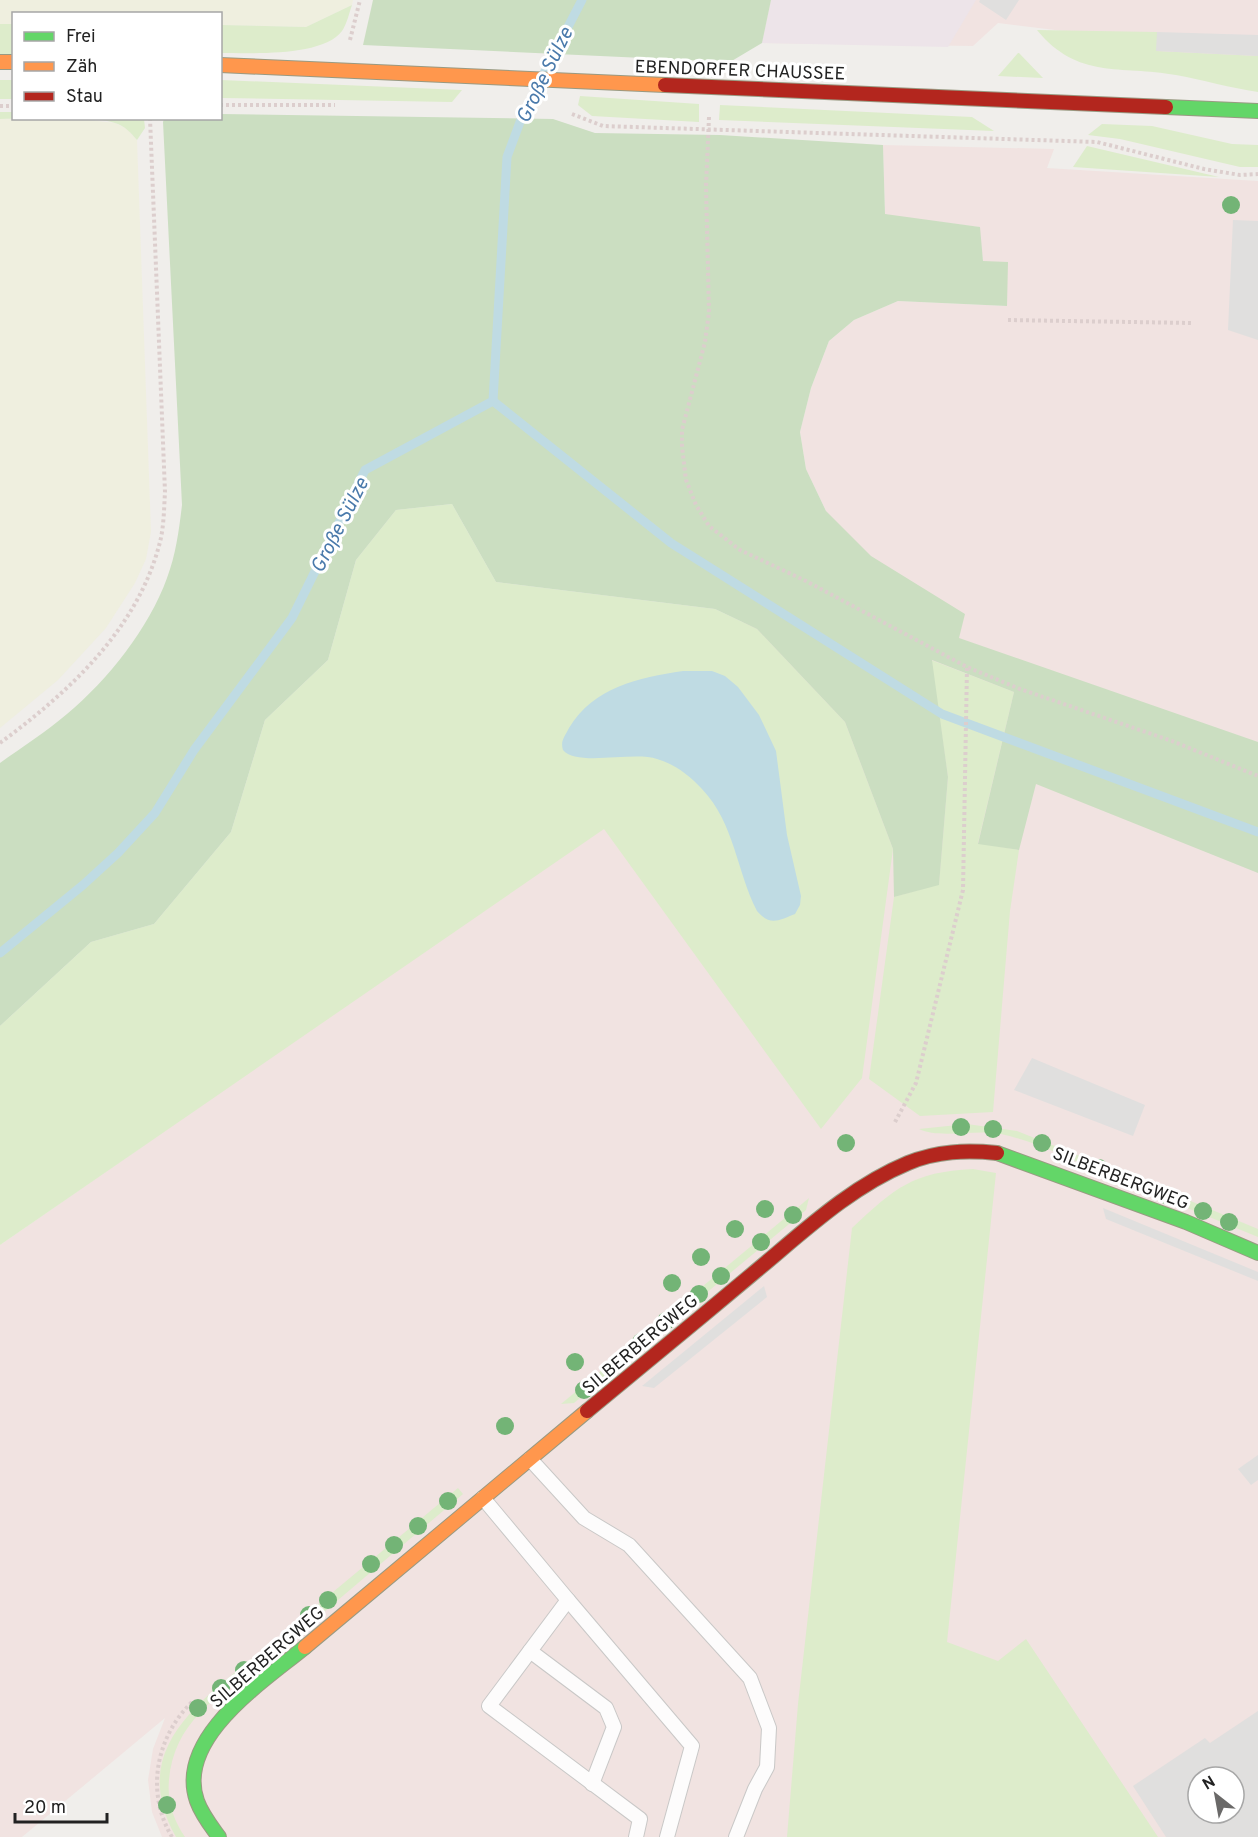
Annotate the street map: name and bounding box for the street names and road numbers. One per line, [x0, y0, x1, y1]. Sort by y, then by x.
street label: EBENDORFER CHAUSSEE [634, 56, 846, 87]
street label: SILBERBERGWEG [1049, 1143, 1192, 1216]
street label: SILBERBERGWEG [578, 1290, 704, 1400]
street label: SILBERBERGWEG [206, 1602, 330, 1714]

